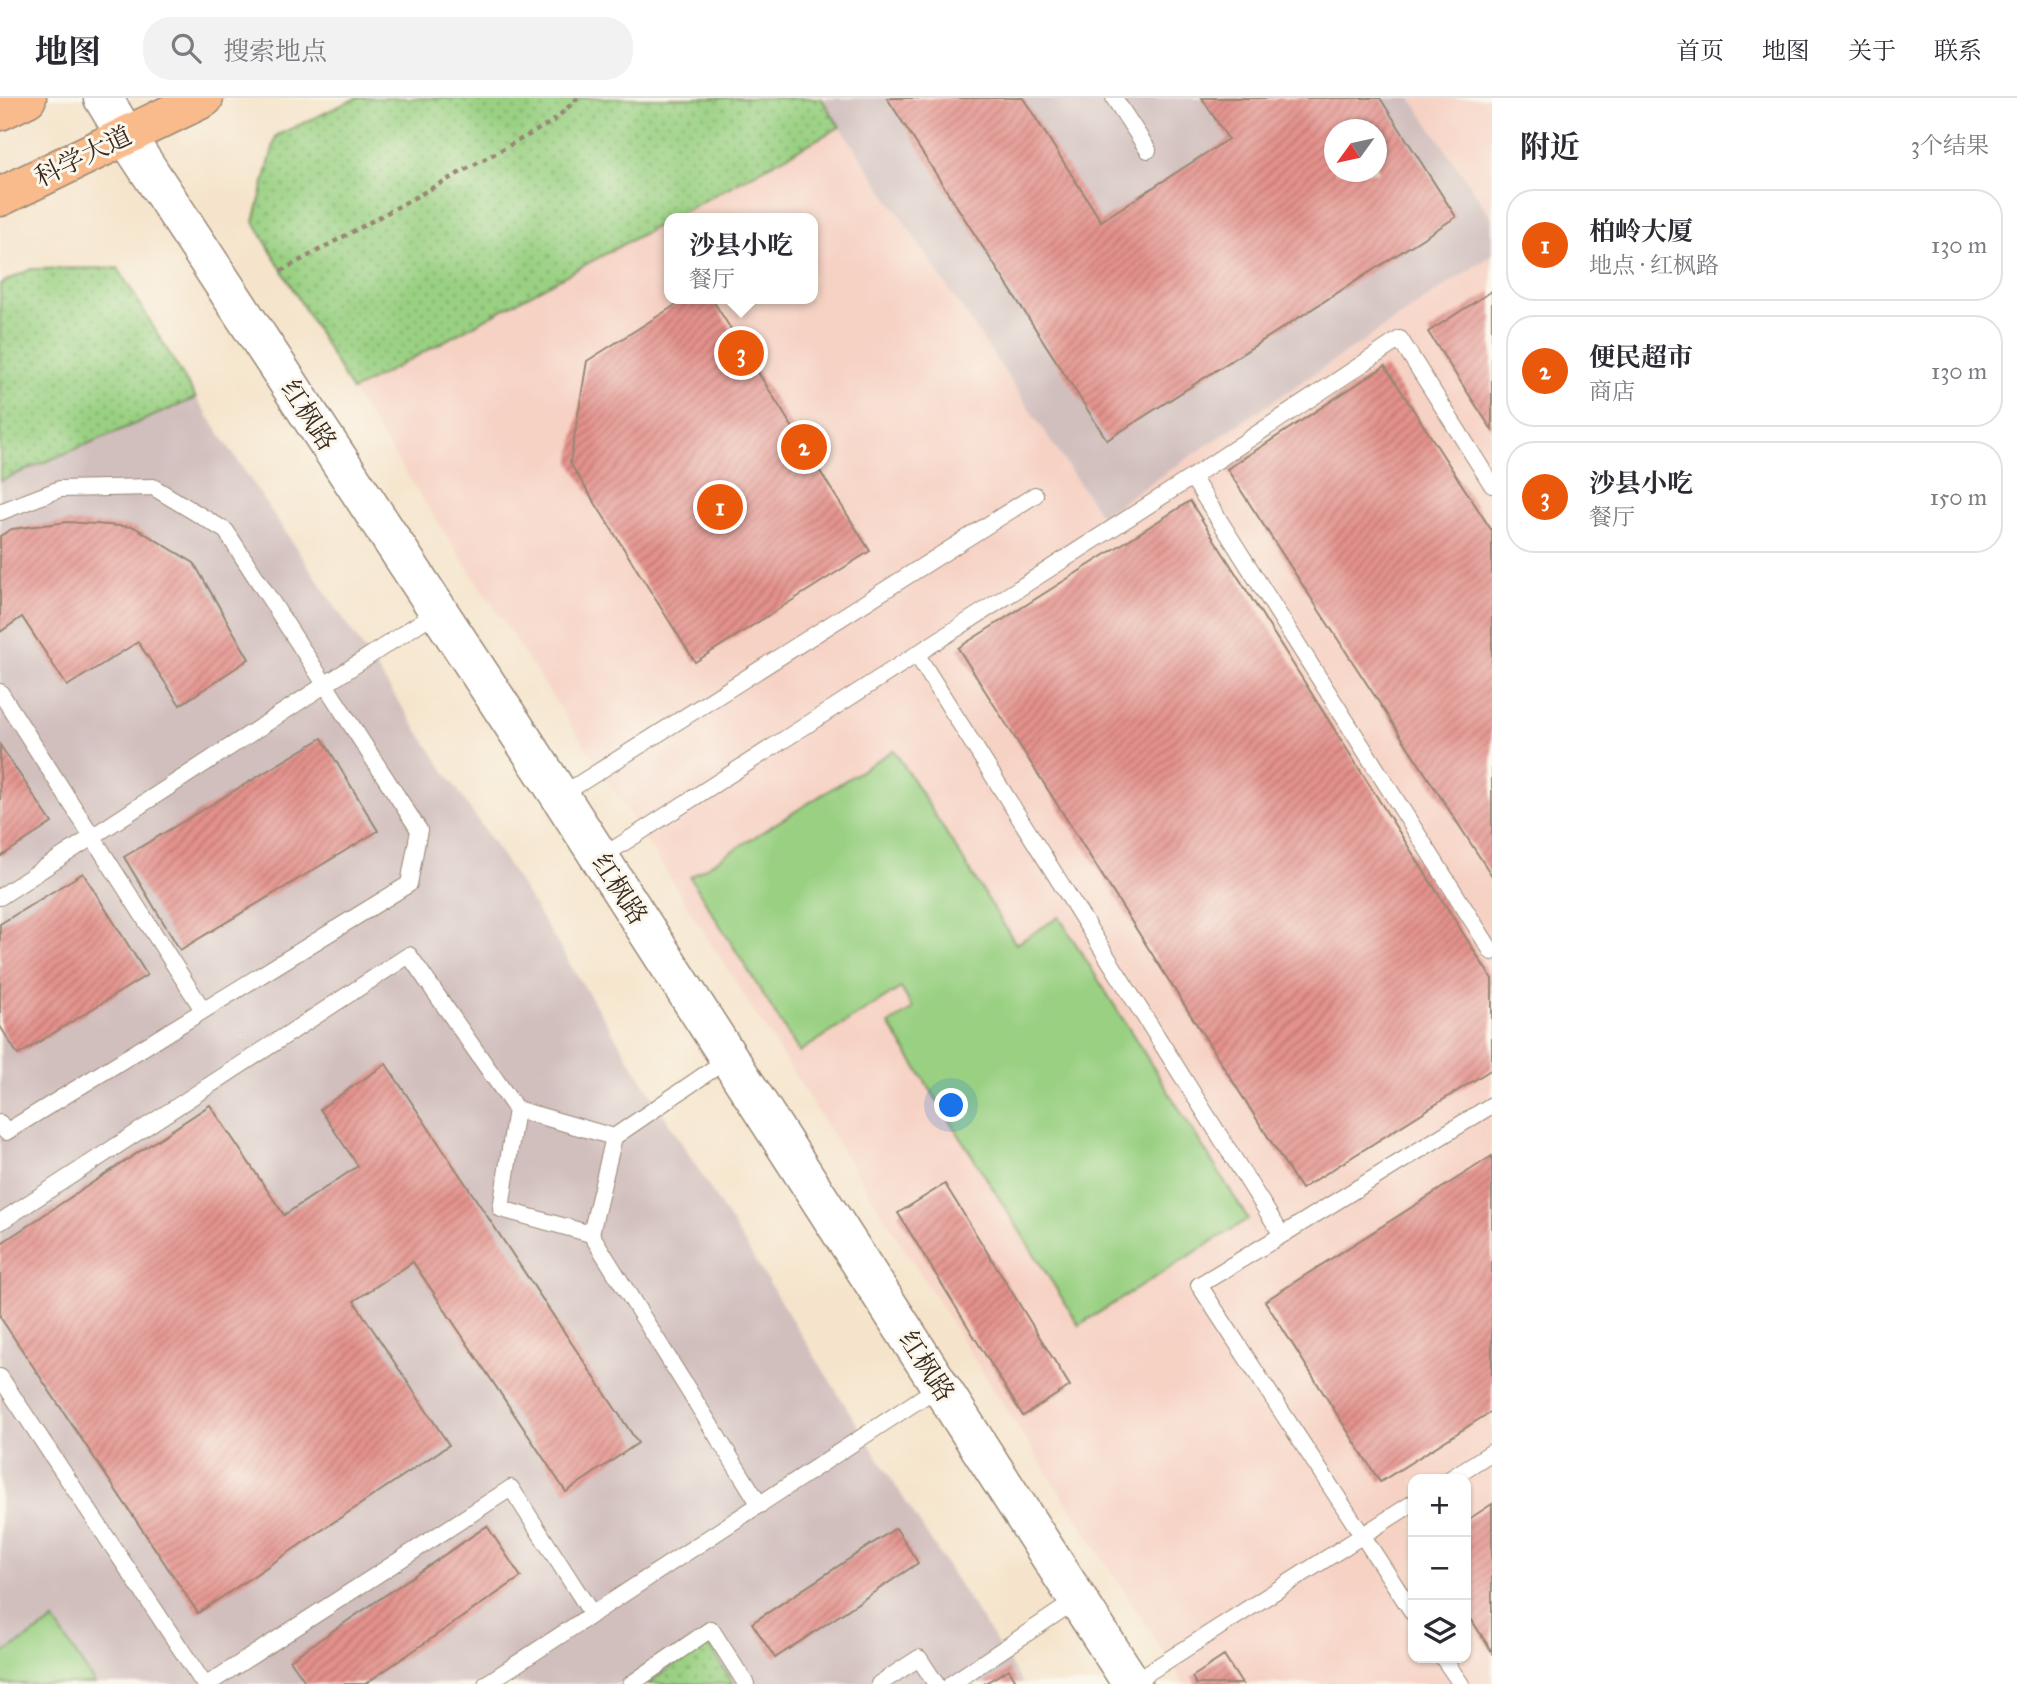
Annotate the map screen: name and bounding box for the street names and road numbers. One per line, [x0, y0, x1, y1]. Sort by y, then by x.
street label: 科学大道 [29, 119, 137, 193]
street label: 红枫路 [274, 374, 344, 456]
street label: 红枫路 [585, 848, 655, 930]
street label: 红枫路 [892, 1325, 962, 1407]

